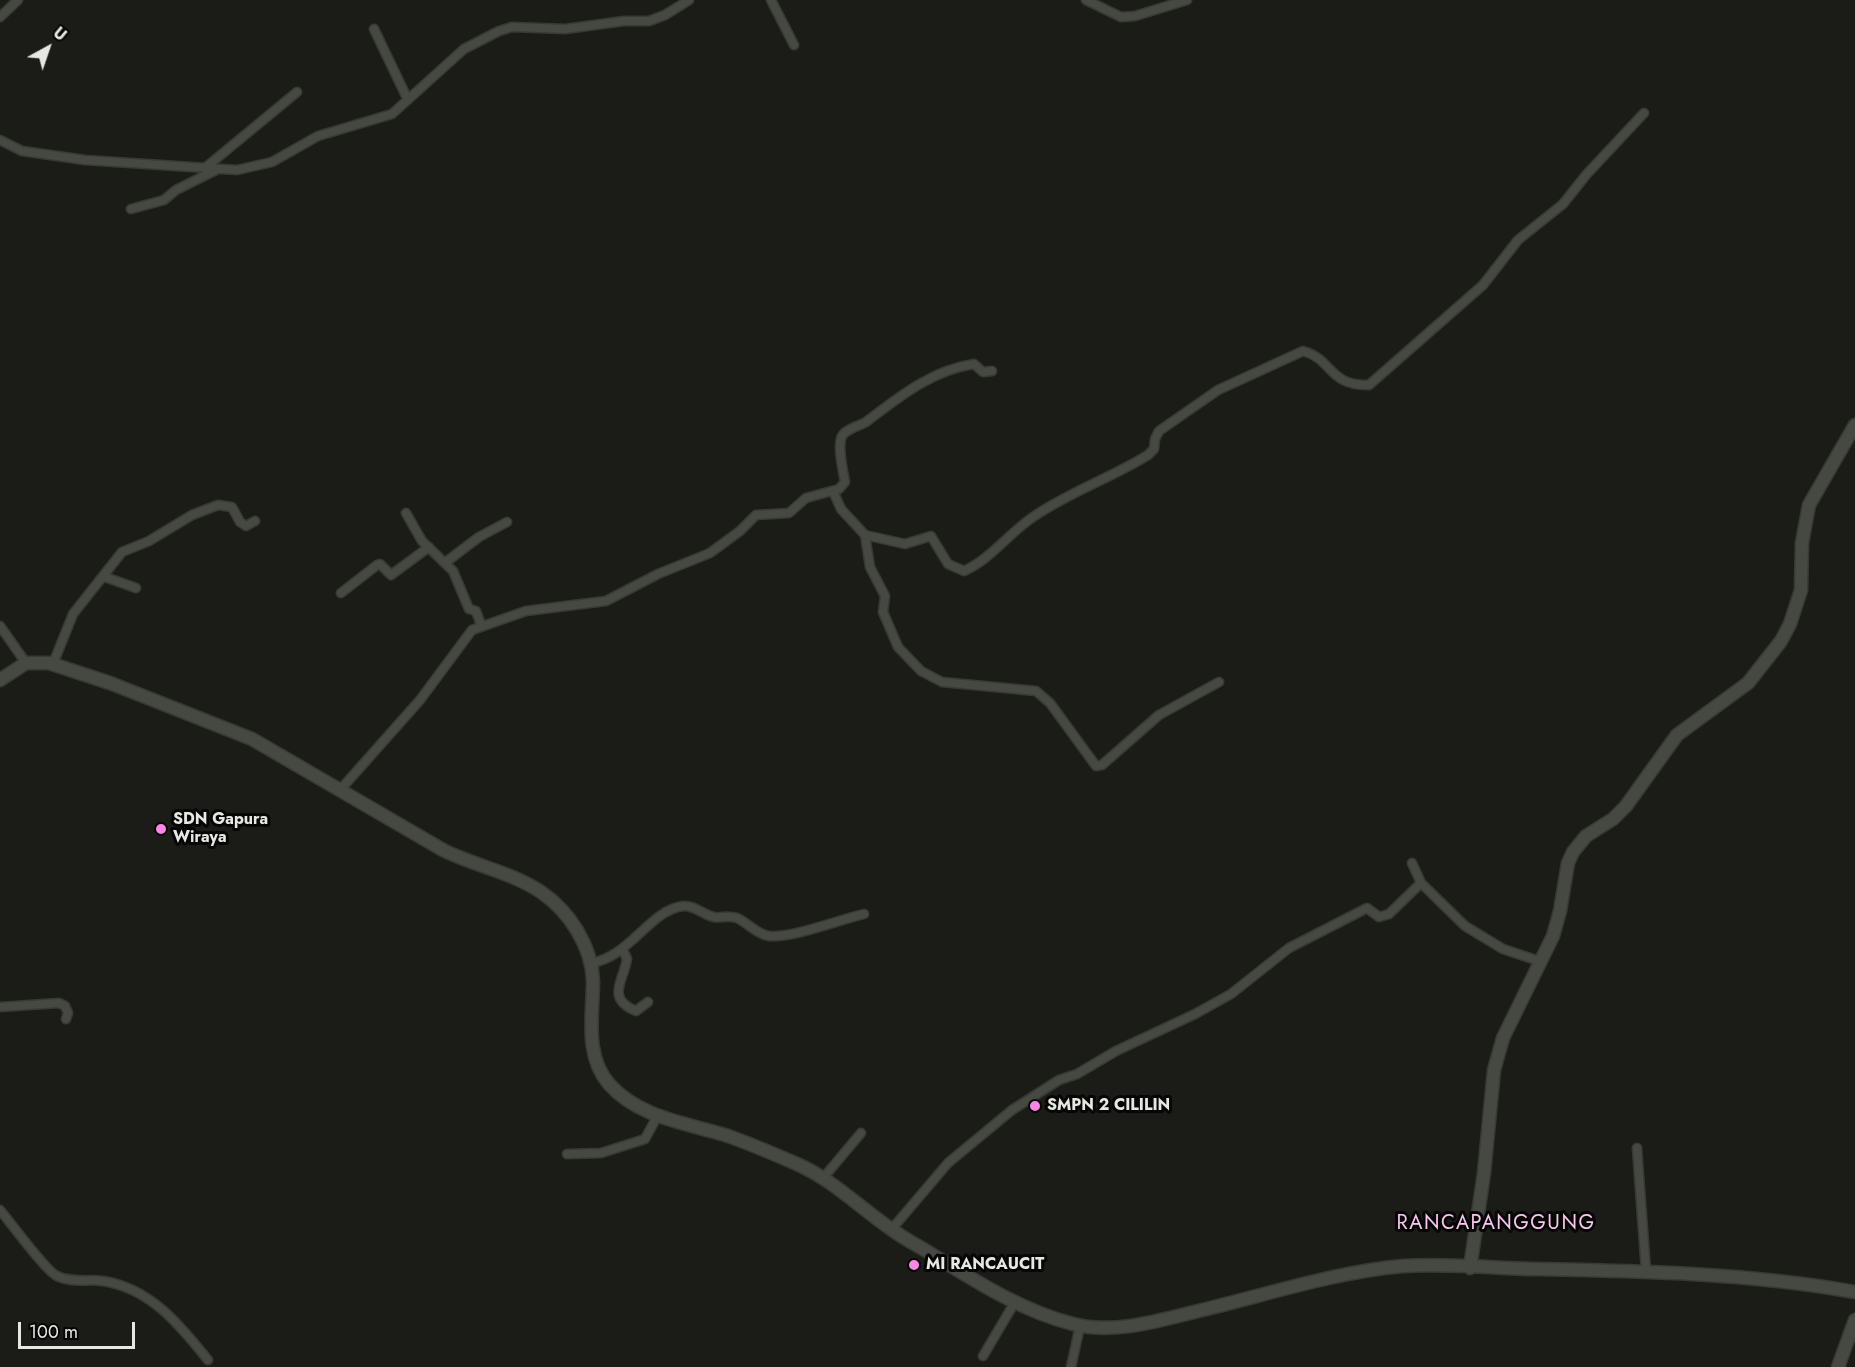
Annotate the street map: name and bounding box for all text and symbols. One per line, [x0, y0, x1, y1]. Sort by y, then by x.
north arrow [18, 18, 78, 78]
text: U [48, 21, 72, 46]
place label: SDN Gapura Wiraya [173, 810, 268, 848]
marker: SDN Gapura Wiraya [154, 822, 168, 836]
place label: SMPN 2 CILILIN [1047, 1096, 1170, 1116]
marker: SMPN 2 CILILIN [1028, 1099, 1042, 1113]
district label: RANCAPANGGUNG [1397, 1212, 1595, 1236]
place label: MI RANCAUCIT [926, 1255, 1044, 1275]
marker: MI RANCAUCIT [907, 1258, 921, 1272]
scale bar [21, 1310, 138, 1348]
text: 100 m [29, 1319, 78, 1345]

